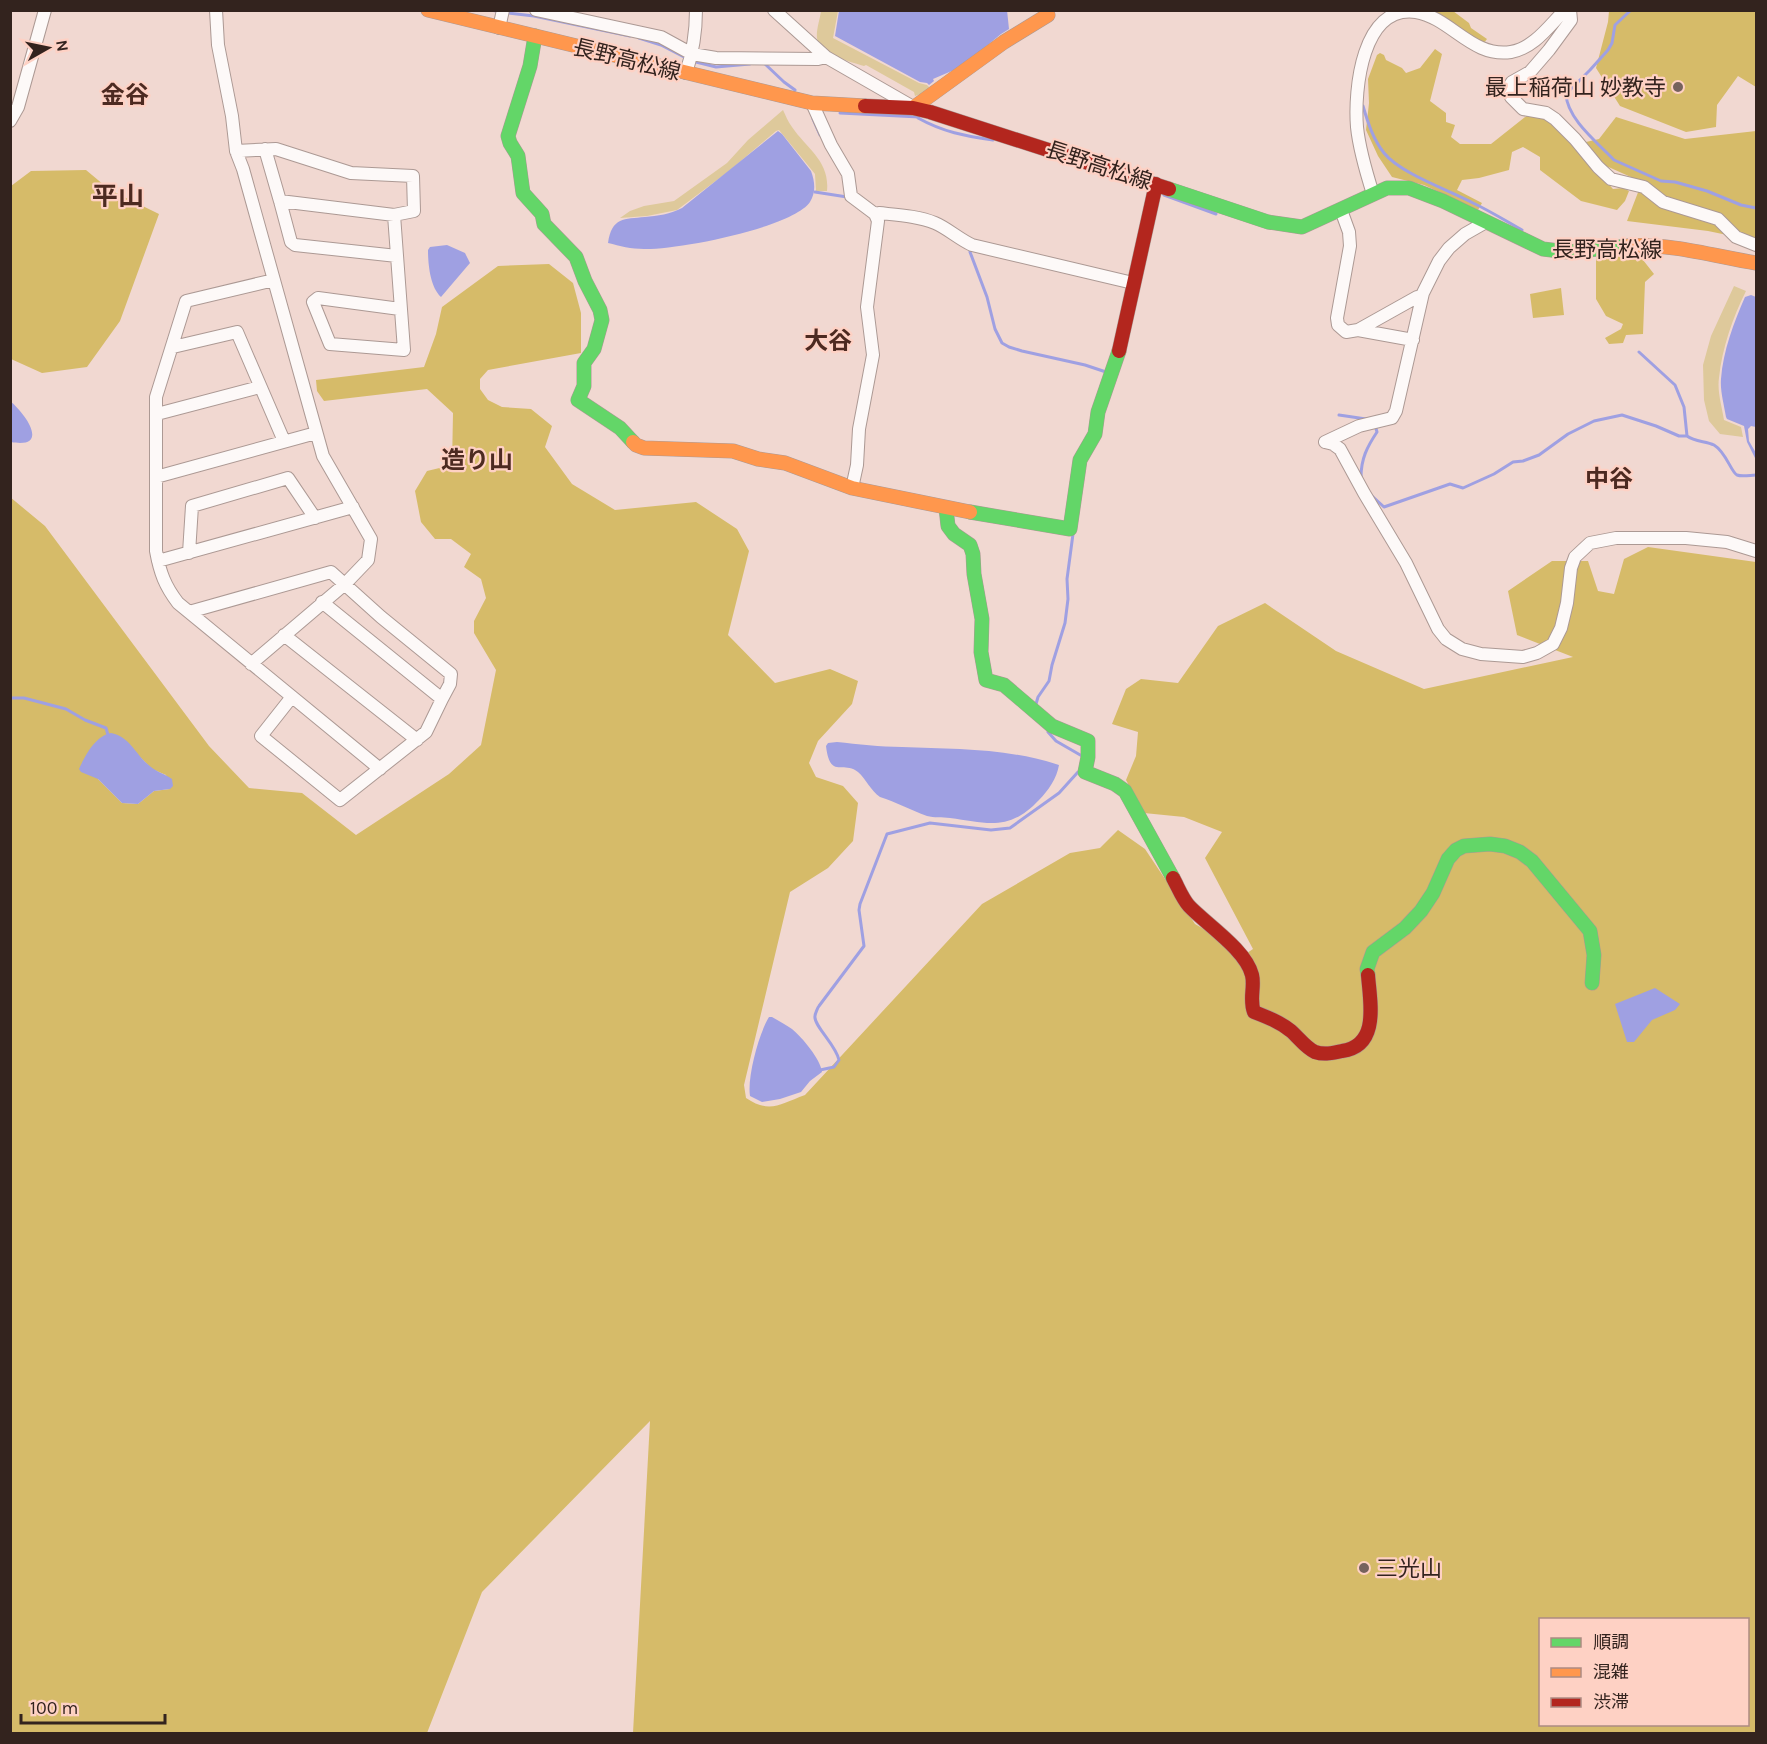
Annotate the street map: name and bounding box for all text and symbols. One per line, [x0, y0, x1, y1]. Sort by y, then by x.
north arrow [18, 18, 78, 78]
street label: 長野高松線 [570, 34, 683, 86]
text: N [52, 39, 73, 53]
place label: 最上稲荷山 妙教寺 [1485, 75, 1666, 101]
marker: 最上稲荷山 妙教寺 [1671, 80, 1685, 94]
district label: 金谷 [101, 81, 149, 109]
street label: 長野高松線 [1042, 137, 1155, 195]
district label: 平山 [92, 181, 144, 212]
street label: 長野高松線 [1552, 237, 1662, 263]
district label: 大谷 [804, 327, 852, 355]
district label: 造り山 [441, 446, 513, 474]
district label: 中谷 [1585, 465, 1633, 493]
place label: 三光山 [1376, 1556, 1442, 1582]
marker: 三光山 [1357, 1561, 1371, 1575]
legend [1539, 1618, 1749, 1726]
text: 順調 [1593, 1631, 1629, 1653]
text: 混雑 [1593, 1661, 1629, 1683]
scale bar [21, 1687, 165, 1725]
text: 渋滞 [1593, 1691, 1629, 1713]
text: 100 m [30, 1697, 78, 1719]

